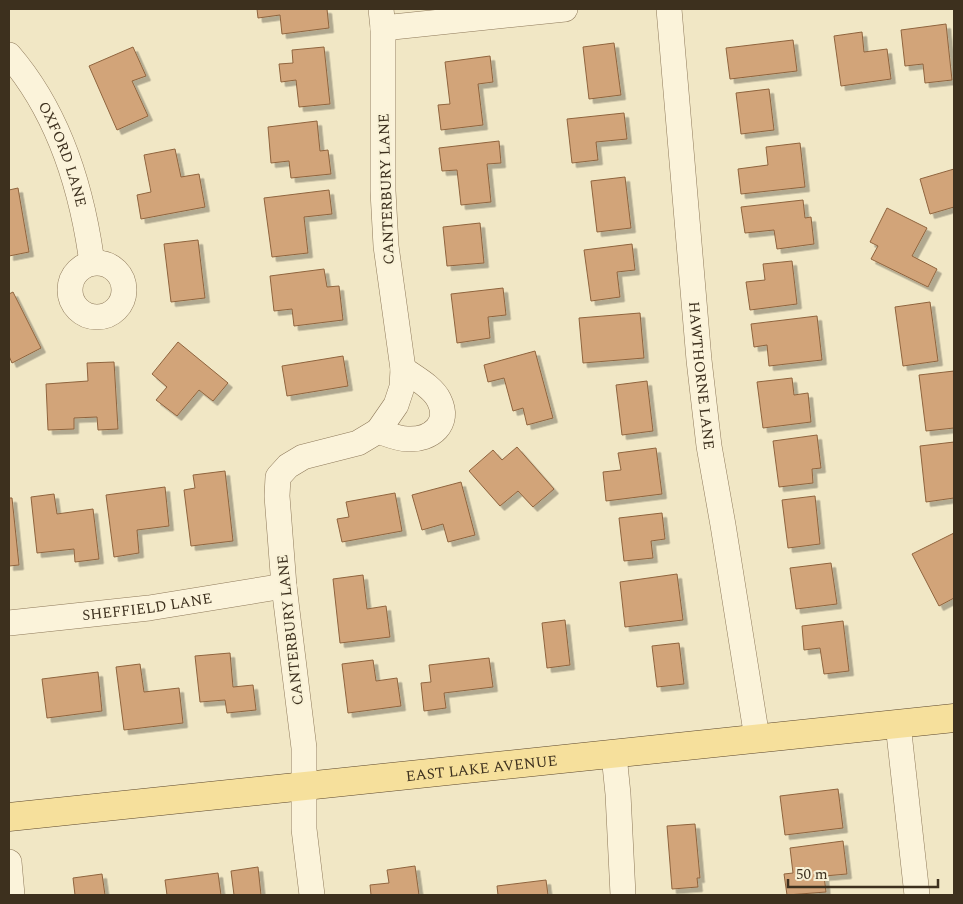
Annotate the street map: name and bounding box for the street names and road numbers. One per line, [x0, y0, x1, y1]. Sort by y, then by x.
street label: OXFORD LANE [32, 97, 92, 209]
street label: CANTERBURY LANE [372, 113, 401, 265]
street label: HAWTHORNE LANE [682, 300, 720, 451]
street label: CANTERBURY LANE [271, 553, 310, 706]
street label: SHEFFIELD LANE [81, 587, 214, 627]
street label: EAST LAKE AVENUE [405, 749, 558, 788]

